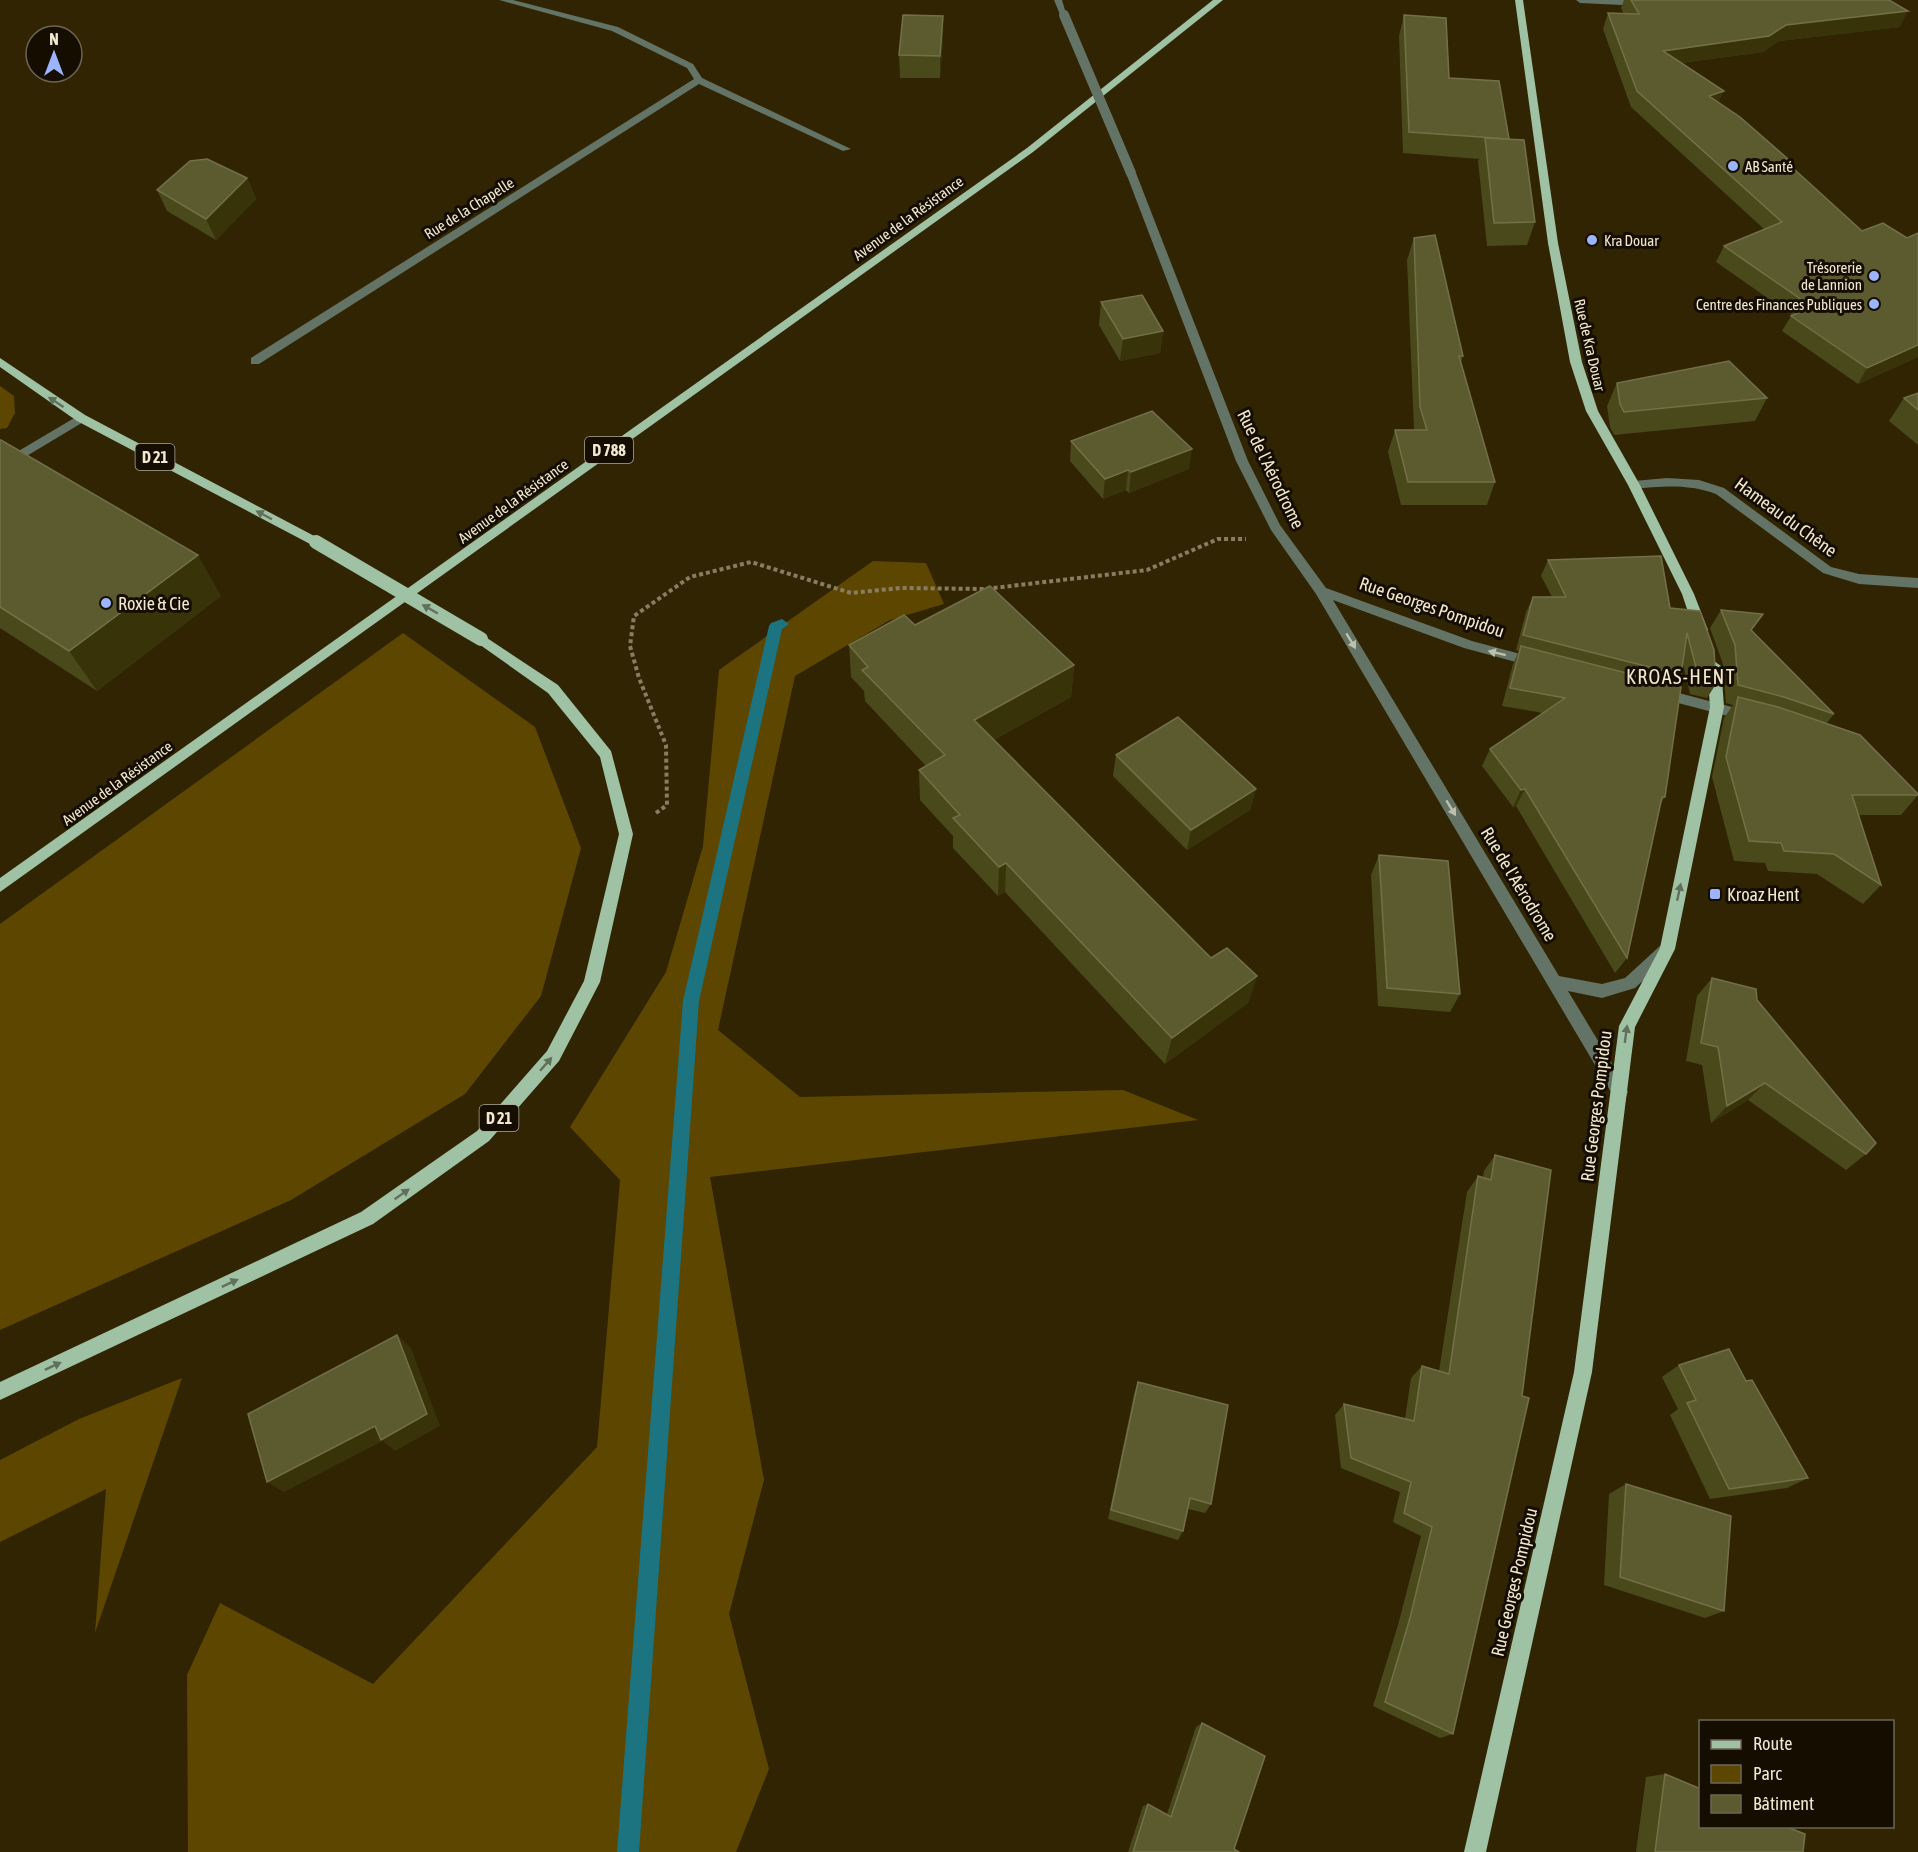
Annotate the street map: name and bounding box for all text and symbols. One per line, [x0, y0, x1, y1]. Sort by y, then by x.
north arrow [24, 24, 84, 84]
text: N [49, 30, 59, 48]
place label: AB Santé [1745, 158, 1793, 175]
marker: AB Santé [1726, 159, 1740, 173]
street label: Avenue de la Résistance [850, 172, 966, 264]
street label: Rue de la Chapelle [421, 174, 517, 242]
place label: Kra Douar [1604, 232, 1659, 249]
marker: Kra Douar [1585, 233, 1599, 247]
place label: Trésorerie de Lannion [1801, 259, 1862, 293]
marker: Trésorerie de Lannion [1867, 269, 1881, 283]
place label: Centre des Finances Publiques [1696, 296, 1862, 313]
street label: Rue de Kra Douar [1571, 297, 1609, 393]
marker: Centre des Finances Publiques [1867, 297, 1881, 311]
one-way arrow [49, 396, 65, 408]
street label: Rue de l'Aérodrome [1233, 406, 1309, 532]
road number: D 788 [585, 437, 633, 463]
road number: D 21 [136, 444, 174, 470]
street label: Avenue de la Résistance [455, 455, 571, 547]
street label: Hameau du Chêne [1731, 473, 1841, 561]
one-way arrow [256, 510, 273, 520]
street label: Rue Georges Pompidou [1357, 572, 1507, 642]
place label: Roxie & Cie [118, 593, 190, 614]
marker: Roxie & Cie [99, 596, 113, 610]
one-way arrow [421, 604, 438, 614]
one-way arrow [1346, 633, 1356, 650]
one-way arrow [1488, 647, 1507, 657]
district label: KROAS-HENT [1626, 665, 1736, 688]
street label: Avenue de la Résistance [59, 737, 175, 829]
one-way arrow [1446, 800, 1456, 817]
street label: Rue de l'Aérodrome [1477, 823, 1561, 945]
one-way arrow [1674, 883, 1684, 901]
place label: Kroaz Hent [1727, 884, 1799, 905]
marker: Kroaz Hent [1708, 887, 1722, 901]
one-way arrow [1622, 1024, 1631, 1043]
street label: Rue Georges Pompidou [1576, 1029, 1616, 1183]
one-way arrow [539, 1057, 552, 1072]
road number: D 21 [480, 1105, 518, 1131]
one-way arrow [394, 1188, 410, 1200]
one-way arrow [221, 1278, 239, 1288]
one-way arrow [44, 1361, 61, 1370]
street label: Rue Georges Pompidou [1487, 1506, 1541, 1658]
legend [1699, 1720, 1894, 1828]
text: Route [1753, 1733, 1792, 1754]
text: Parc [1753, 1763, 1782, 1784]
text: Bâtiment [1753, 1793, 1814, 1814]

